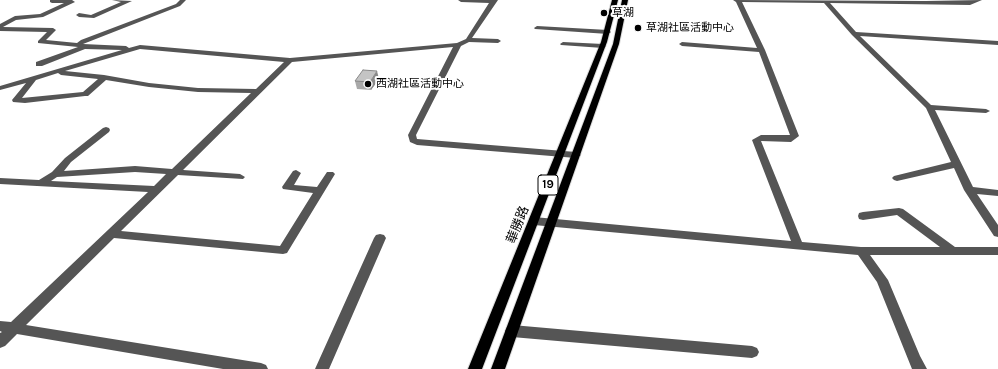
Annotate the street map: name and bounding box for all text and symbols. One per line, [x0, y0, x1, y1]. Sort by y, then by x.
place label: 草湖 [612, 6, 634, 20]
marker: 草湖 [599, 8, 609, 18]
place label: 草湖社區活動中心 [646, 21, 734, 35]
marker: 草湖社區活動中心 [633, 23, 643, 33]
place label: 西湖社區活動中心 [376, 77, 464, 91]
marker: 西湖社區活動中心 [363, 79, 373, 89]
road number: 19 [538, 175, 558, 195]
street label: 華勝路 [503, 204, 533, 246]

